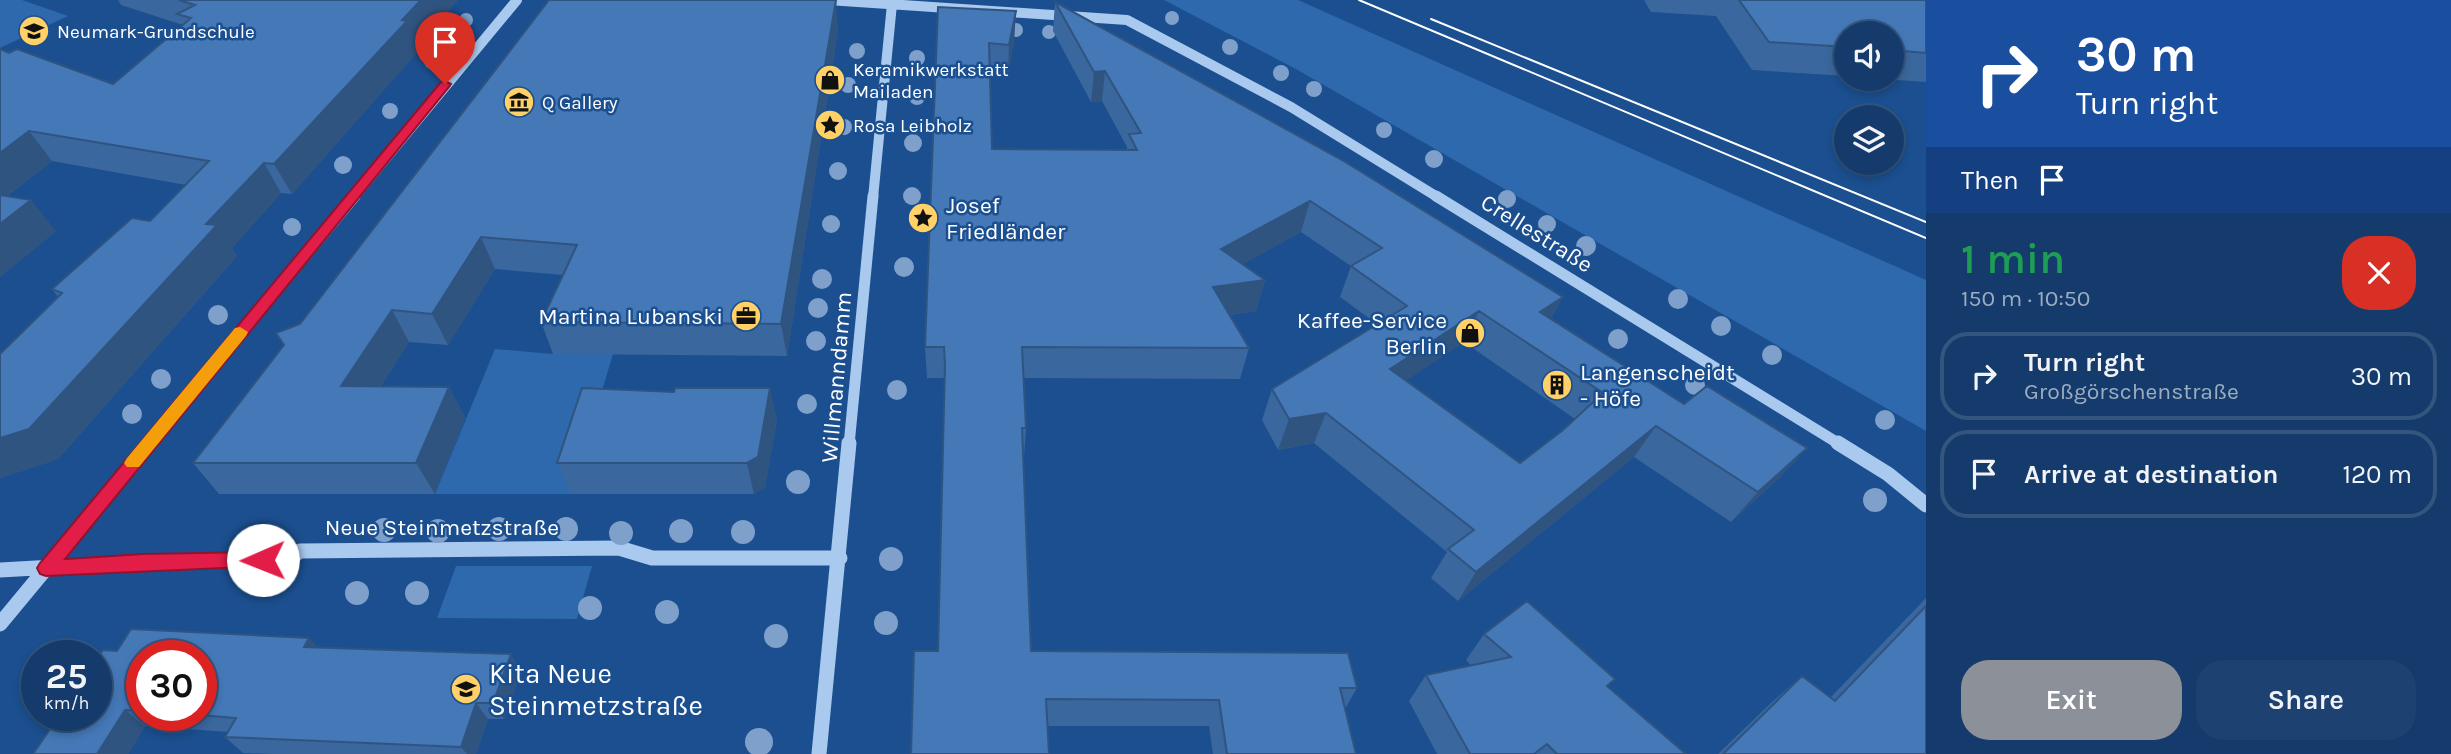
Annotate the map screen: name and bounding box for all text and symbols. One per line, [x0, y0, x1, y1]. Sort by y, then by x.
pin [415, 12.0, 475, 84]
school or university icon: Neumark-Grundschule [17, 14, 51, 48]
place label: Neumark-Grundschule [57, 21, 255, 43]
map controls [1834, 21, 1904, 175]
button: sound [1834, 21, 1904, 91]
icon: arrive [426, 23, 464, 61]
text: 30 m [2076, 26, 2196, 83]
icon: right [1961, 28, 2052, 119]
place label: Keramikwerkstatt Mailaden [853, 59, 1009, 103]
shop icon: Keramikwerkstatt Mailaden [813, 63, 847, 97]
museum icon: Q Gallery [502, 85, 536, 119]
text: Turn right [2076, 85, 2218, 122]
place label: Q Gallery [542, 92, 618, 114]
button: layers [1834, 105, 1904, 175]
place icon: Rosa Leibholz [813, 108, 847, 142]
place label: Rosa Leibholz [853, 115, 972, 137]
icon: arrive [2033, 161, 2071, 199]
text: Then [1961, 165, 2019, 196]
street label: Crellestraße [1476, 188, 1598, 278]
place label: Josef Friedländer [946, 192, 1066, 245]
place icon: Josef Friedländer [906, 201, 940, 235]
text: 1 min [1961, 234, 2065, 284]
button: close [2342, 236, 2416, 310]
text: 150 m · 10:50 [1961, 285, 2090, 312]
street label: Willmanndamm [816, 290, 857, 464]
office icon: Martina Lubanski [729, 299, 763, 333]
place label: Martina Lubanski [538, 303, 723, 330]
place label: Kaffee-Service Berlin [1297, 307, 1447, 360]
shop icon: Kaffee-Service Berlin [1453, 316, 1487, 350]
text: Turn right [2024, 347, 2145, 378]
icon: right [1965, 357, 2003, 395]
place label: Langenscheidt - Höfe [1580, 359, 1735, 412]
text: 30 m [2351, 361, 2412, 392]
building icon: Langenscheidt - Höfe [1540, 368, 1574, 402]
text: Großgörschenstraße [2024, 378, 2239, 405]
icon: arrive [1965, 455, 2003, 493]
text: Arrive at destination [2024, 459, 2278, 490]
text: 120 m [2342, 459, 2412, 490]
street label: Neue Steinmetzstraße [325, 514, 559, 541]
position arrow [226, 523, 300, 597]
speed limit sign: 30 [126, 640, 217, 731]
text: 25 [46, 656, 87, 697]
place label: Kita Neue Steinmetzstraße [489, 657, 703, 722]
button: Exit [1961, 660, 2182, 740]
button: Share [2196, 660, 2416, 740]
school or university icon: Kita Neue Steinmetzstraße [449, 672, 483, 706]
text: km/h [44, 692, 89, 714]

